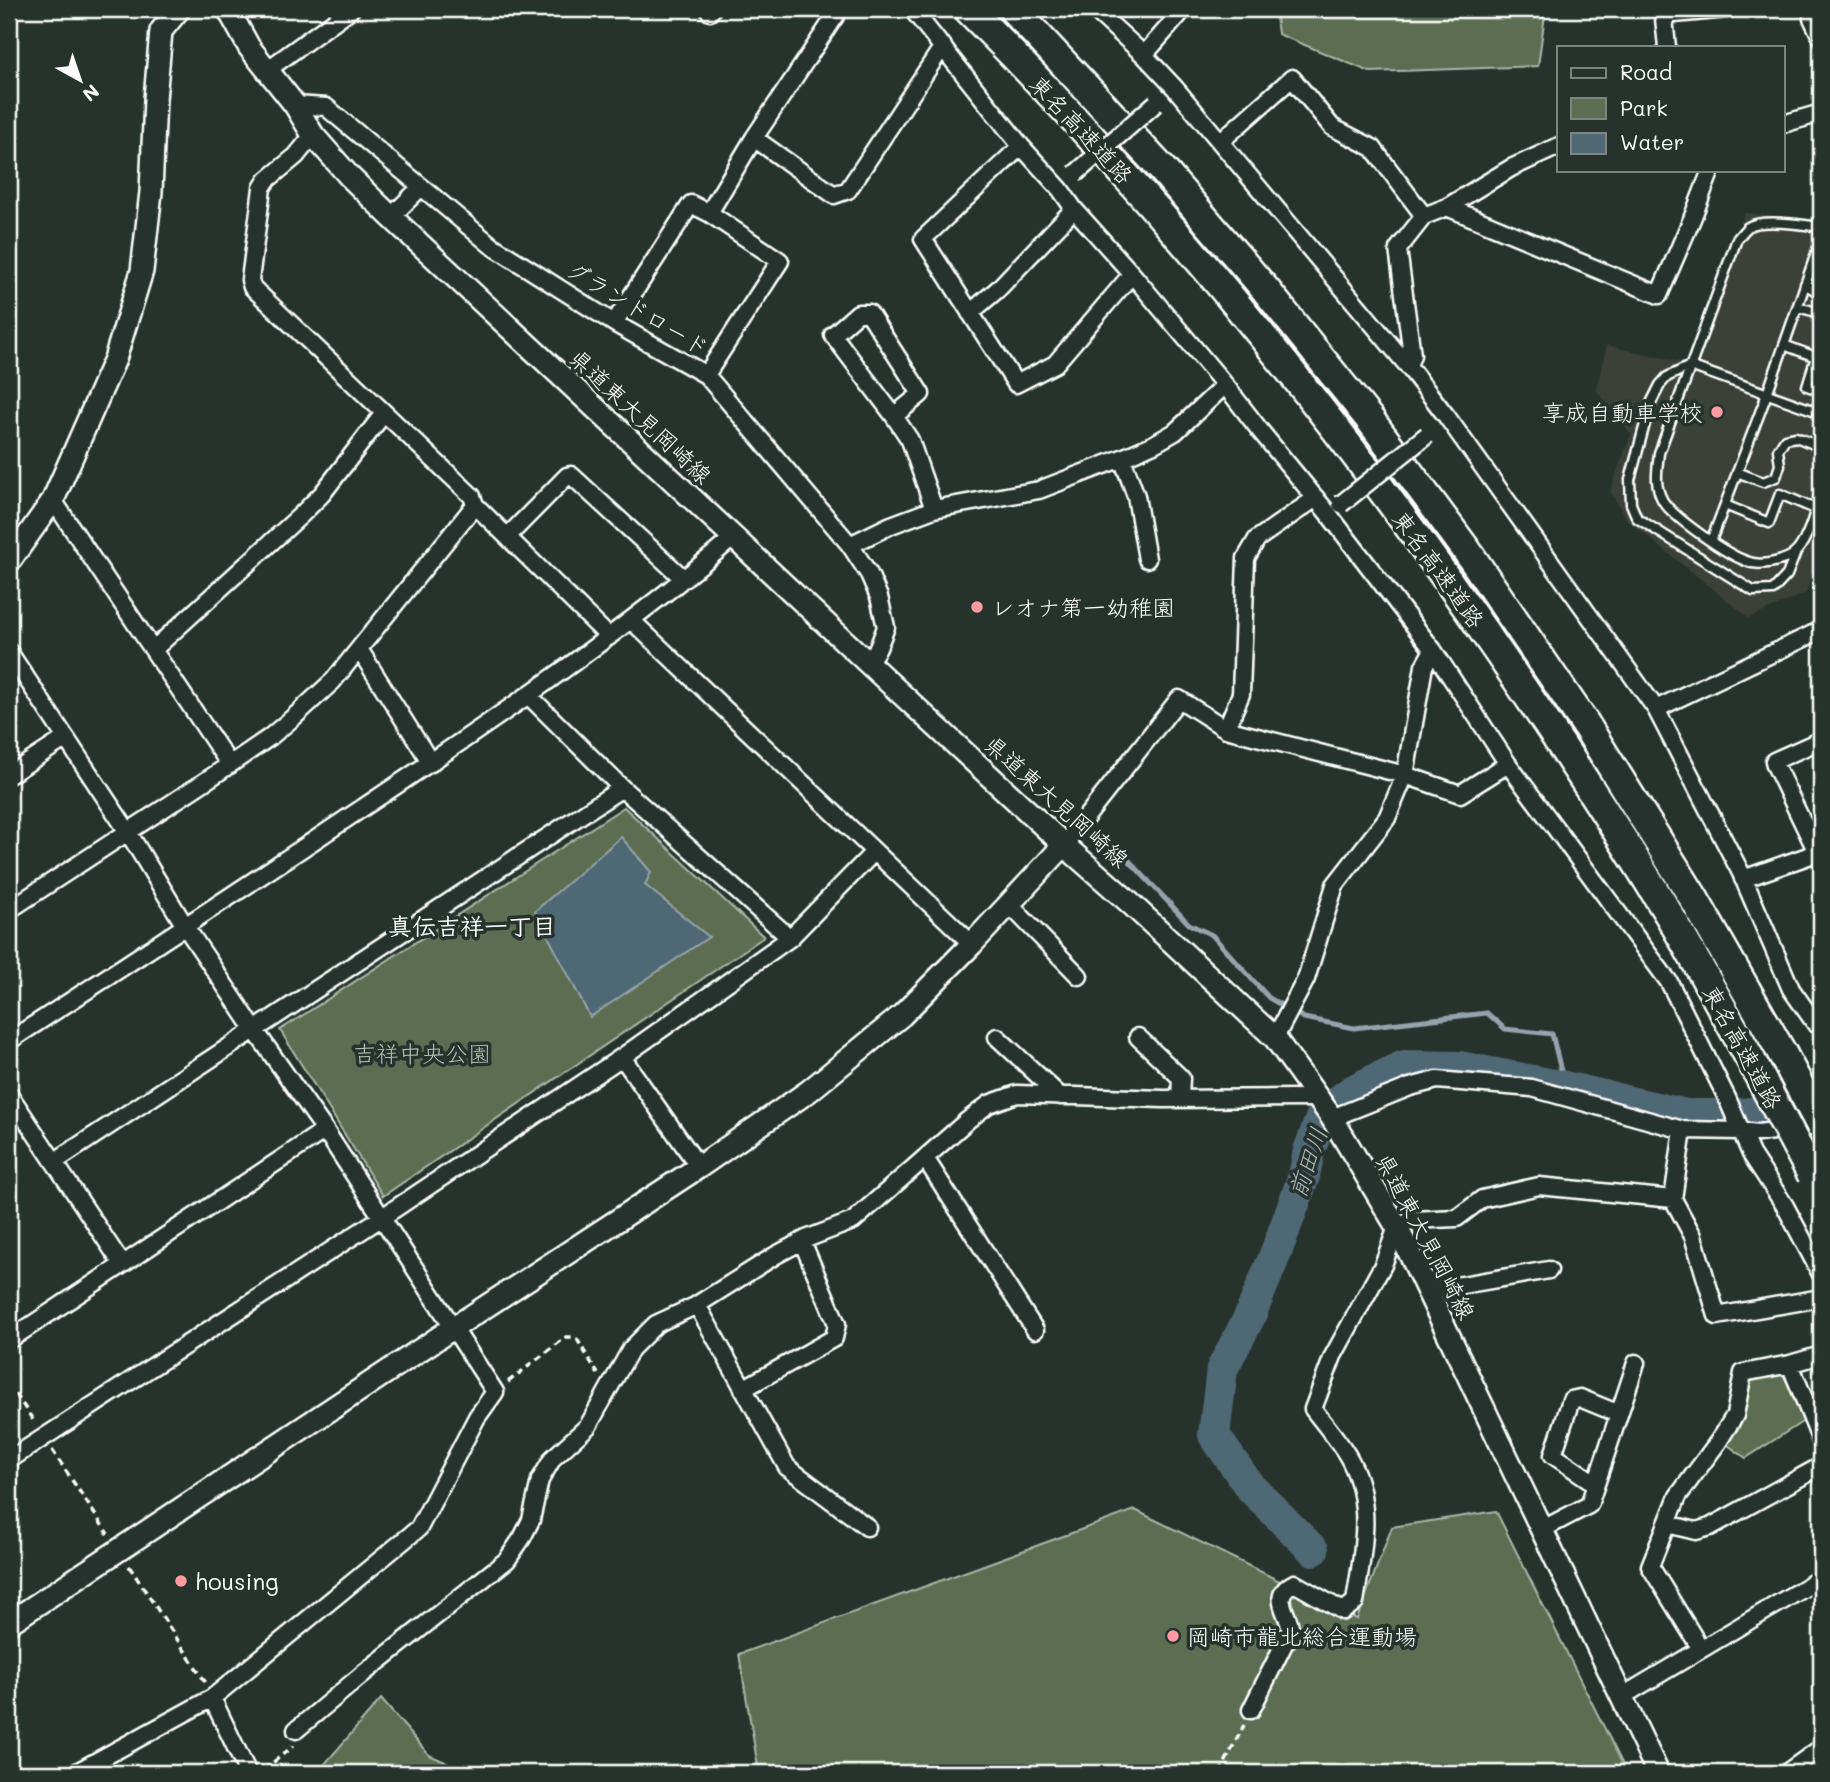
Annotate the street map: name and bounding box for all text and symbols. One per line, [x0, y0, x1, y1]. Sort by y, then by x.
north arrow [46, 46, 116, 116]
legend [1557, 46, 1784, 172]
text: Road [1620, 58, 1672, 85]
street label: 東名高速道路 [1024, 68, 1140, 190]
text: N [78, 79, 105, 108]
text: Park [1620, 94, 1668, 121]
text: Water [1620, 128, 1684, 155]
street label: グランドロード [561, 254, 715, 362]
street label: 県道東大見岡崎線 [563, 342, 719, 490]
place label: 享成自動車学校 [1542, 397, 1703, 427]
marker: 享成自動車学校 [1709, 404, 1725, 420]
street label: 東名高速道路 [1386, 504, 1492, 634]
place label: レオナ第一幼稚園 [991, 592, 1175, 622]
marker: レオナ第一幼稚園 [969, 599, 985, 615]
street label: 県道東大見岡崎線 [979, 728, 1135, 874]
district label: 真伝吉祥一丁目 [388, 910, 556, 941]
street label: 東名高速道路 [1696, 979, 1790, 1115]
park label: 吉祥中央公園 [353, 1038, 491, 1068]
water label: 前田川 [1281, 1123, 1333, 1201]
street label: 県道東大見岡崎線 [1370, 1148, 1482, 1324]
place label: housing [195, 1566, 279, 1596]
marker: housing [173, 1573, 189, 1589]
place label: 岡崎市龍北総合運動場 [1187, 1621, 1417, 1651]
marker: 岡崎市龍北総合運動場 [1165, 1628, 1181, 1644]

